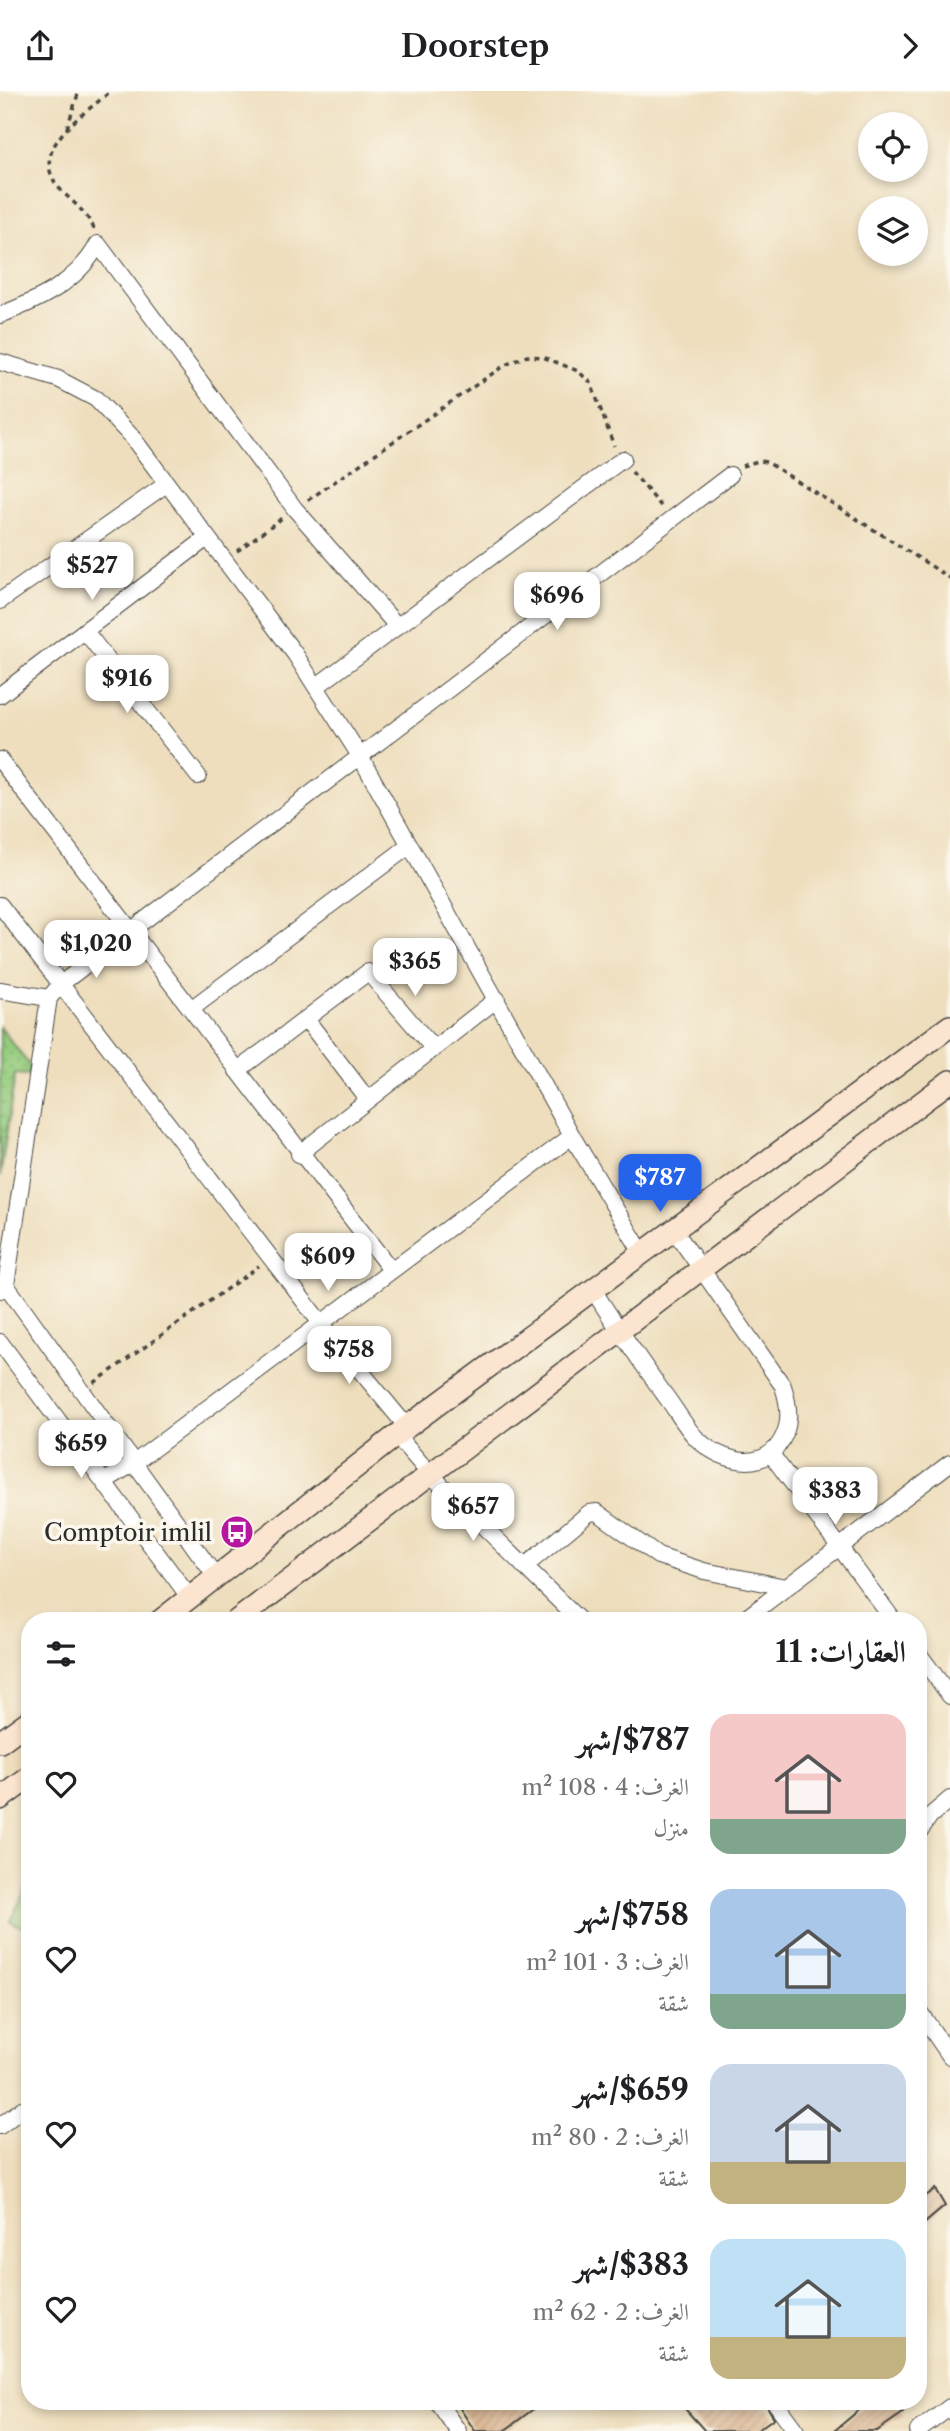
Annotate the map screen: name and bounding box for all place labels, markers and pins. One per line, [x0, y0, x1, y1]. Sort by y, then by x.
pin: $527 [51, 543, 133, 602]
pin: $696 [516, 573, 598, 632]
pin: $916 [86, 655, 168, 715]
pin: $1,020 [39, 921, 153, 980]
pin: $365 [374, 939, 456, 998]
pin: $787 [619, 1155, 701, 1214]
pin: $609 [287, 1233, 369, 1293]
pin: $758 [308, 1327, 390, 1386]
pin: $659 [40, 1421, 122, 1480]
pin: $383 [794, 1467, 876, 1527]
pin: $657 [432, 1483, 514, 1543]
bus stop icon: Comptoir imlil [218, 1513, 256, 1551]
place label: Comptoir imlil [44, 1518, 212, 1547]

